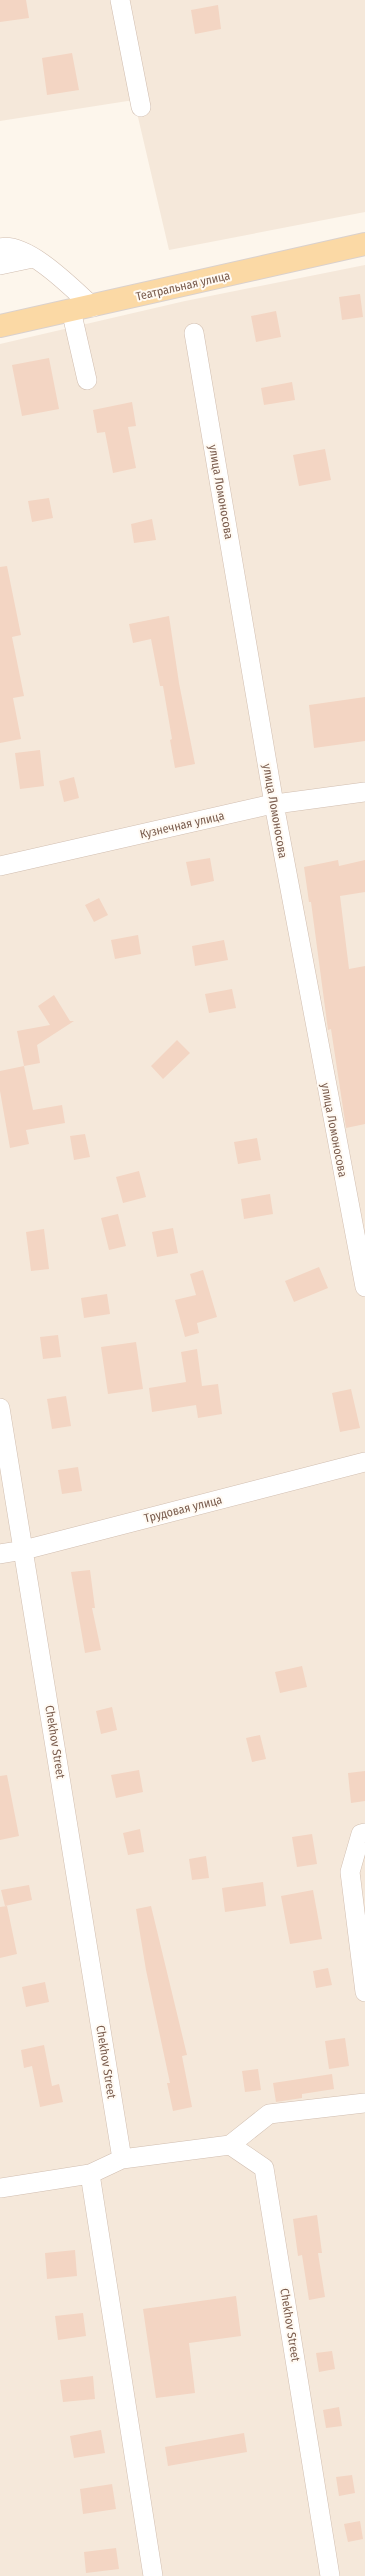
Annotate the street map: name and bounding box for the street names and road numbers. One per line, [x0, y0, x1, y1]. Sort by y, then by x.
street label: Театральная улица [135, 268, 232, 304]
street label: улица Ломоносова [206, 444, 236, 540]
street label: улица Ломоносова [260, 763, 290, 859]
street label: Кузнечная улица [138, 808, 226, 842]
street label: улица Ломоносова [318, 1082, 350, 1178]
street label: Трудовая улица [142, 1492, 224, 1525]
street label: Chekhov Street [42, 1704, 68, 1780]
street label: Chekhov Street [93, 2024, 119, 2100]
street label: Chekhov Street [277, 2287, 303, 2363]

